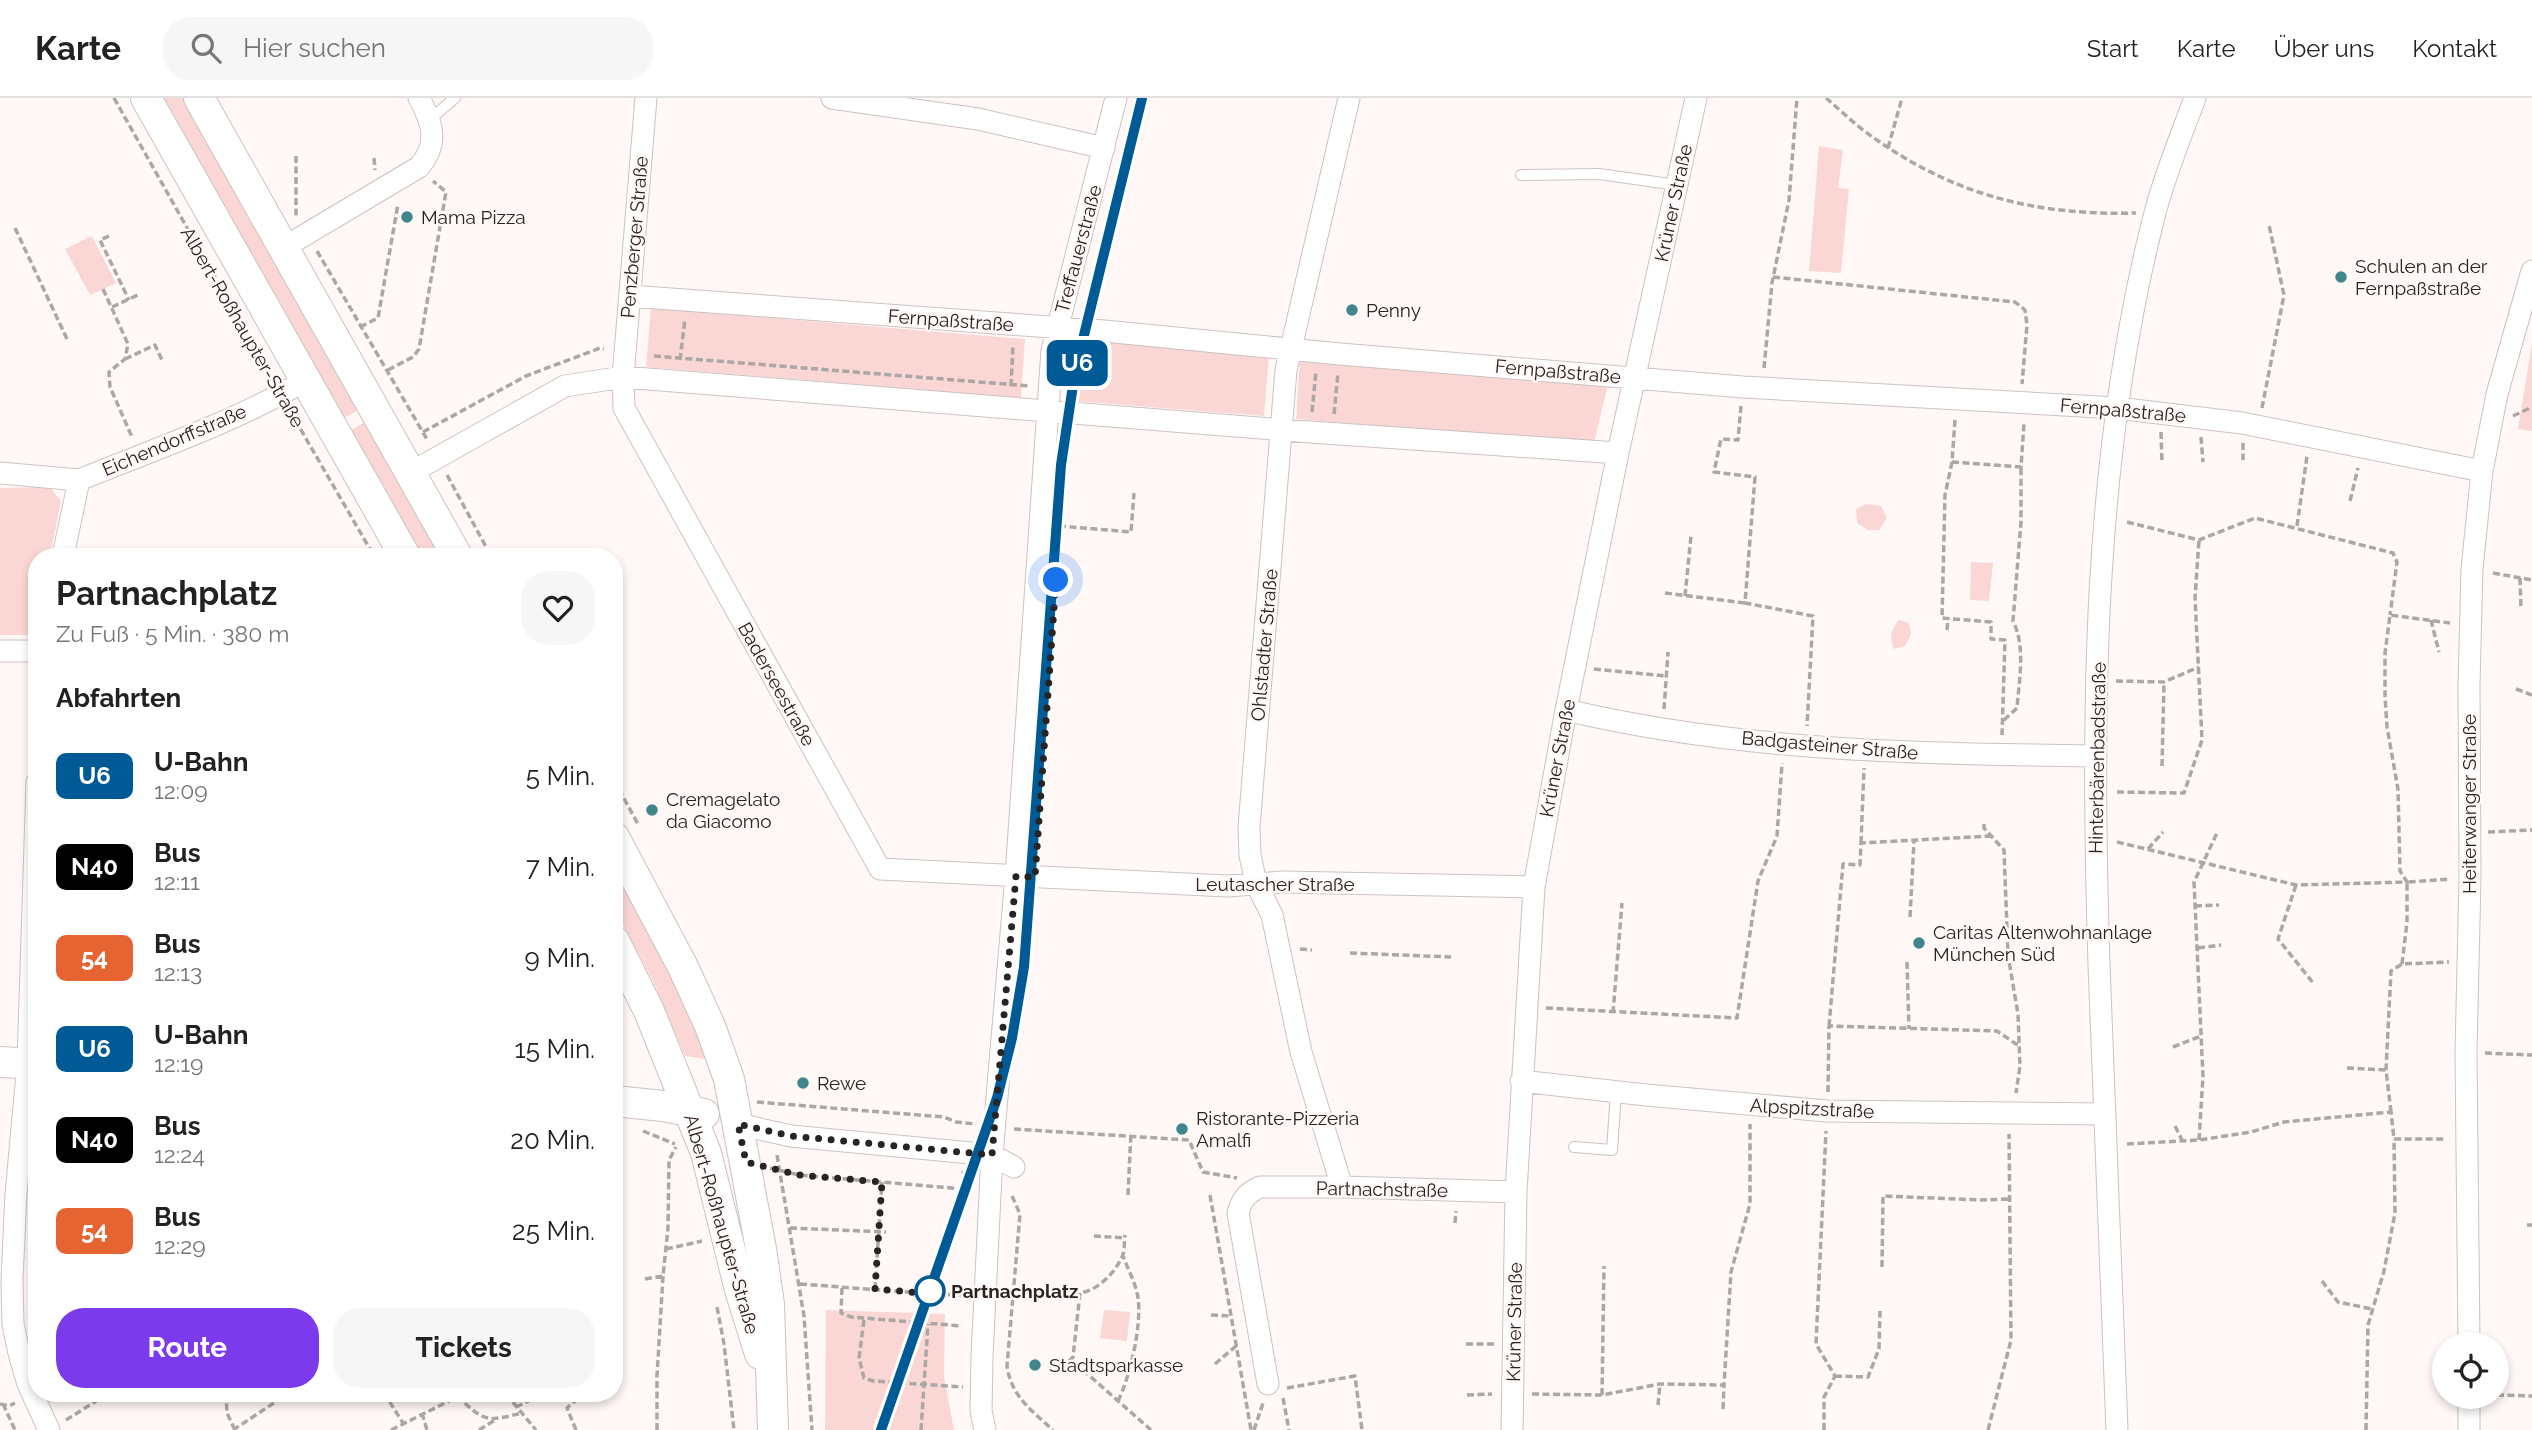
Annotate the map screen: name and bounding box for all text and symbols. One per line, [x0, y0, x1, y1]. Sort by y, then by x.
search box [163, 17, 653, 80]
text: Karte [35, 29, 121, 68]
icon: search [187, 29, 225, 67]
text: Hier suchen [243, 33, 386, 63]
text: Start [2087, 34, 2139, 63]
text: Karte [2177, 34, 2236, 63]
text: Über uns [2274, 34, 2374, 63]
text: Kontakt [2412, 34, 2497, 63]
street label: Krüner Straße [1650, 142, 1696, 264]
street label: Penzberger Straße [616, 155, 652, 319]
street label: Treffauerstraße [1050, 182, 1106, 316]
place label: Mama Pizza [421, 206, 526, 228]
marker: Mama Pizza [399, 209, 415, 225]
street label: Albert-Roßhaupter-Straße [177, 223, 309, 431]
place label: Schulen an der Fernpaßstraße [2355, 255, 2488, 299]
marker: Schulen an der Fernpaßstraße [2333, 269, 2349, 285]
place label: Penny [1366, 299, 1421, 321]
marker: Penny [1344, 302, 1360, 318]
street label: Fernpaßstraße [887, 305, 1015, 335]
line badge: U6 [1046, 340, 1108, 386]
text: U6 [1061, 348, 1093, 377]
street label: Fernpaßstraße [1494, 355, 1622, 387]
street label: Fernpaßstraße [2059, 394, 2187, 426]
street label: Eichendorffstraße [99, 400, 249, 480]
your location [1038, 562, 1073, 597]
street label: Ohlstadter Straße [1246, 568, 1282, 722]
button: heart [521, 571, 595, 645]
text: Partnachplatz [56, 574, 277, 613]
street label: Baderseestraße [734, 618, 820, 750]
text: Zu Fuß · 5 Min. · 380 m [56, 620, 289, 647]
street label: Hinterbärenbadstraße [2084, 662, 2110, 854]
text: Abfahrten [56, 683, 181, 713]
street label: Krüner Straße [1535, 697, 1579, 819]
street label: Heiterwanger Straße [2458, 714, 2480, 894]
street label: Badgasteiner Straße [1741, 726, 1919, 764]
text: U-Bahn [154, 747, 248, 777]
text: U6 [78, 761, 111, 790]
text: 5 Min. [526, 761, 595, 791]
text: 12:09 [154, 777, 208, 804]
place label: Cremagelato da Giacomo [666, 788, 780, 832]
marker: Cremagelato da Giacomo [644, 802, 660, 818]
text: Bus [154, 838, 201, 868]
text: N40 [71, 852, 118, 881]
text: 7 Min. [526, 852, 595, 882]
text: 12:11 [154, 868, 200, 895]
street label: Leutascher Straße [1195, 873, 1355, 895]
place label: Caritas Altenwohnanlage München Süd [1933, 921, 2152, 965]
text: Bus [154, 929, 201, 959]
marker: Caritas Altenwohnanlage München Süd [1911, 935, 1927, 951]
text: 54 [81, 943, 108, 972]
text: 9 Min. [525, 943, 595, 973]
text: 12:13 [154, 959, 202, 986]
text: U-Bahn [154, 1020, 248, 1050]
text: U6 [78, 1034, 111, 1063]
text: 15 Min. [515, 1034, 595, 1064]
text: 12:19 [154, 1050, 203, 1077]
place label: Rewe [817, 1072, 866, 1094]
marker: Rewe [795, 1075, 811, 1091]
street label: Alpspitzstraße [1749, 1094, 1875, 1122]
place label: Ristorante-Pizzeria Amalfi [1196, 1107, 1359, 1151]
text: Bus [154, 1111, 201, 1141]
street label: Albert-Roßhaupter-Straße [680, 1112, 764, 1336]
marker: Ristorante-Pizzeria Amalfi [1174, 1121, 1190, 1137]
text: N40 [71, 1125, 118, 1154]
text: 20 Min. [510, 1125, 595, 1155]
text: 12:24 [154, 1141, 205, 1168]
street label: Partnachstraße [1316, 1177, 1448, 1201]
text: Bus [154, 1202, 201, 1232]
text: 54 [81, 1216, 108, 1245]
text: 25 Min. [512, 1216, 595, 1246]
text: 12:29 [154, 1232, 206, 1259]
street label: Krüner Straße [1502, 1262, 1526, 1382]
marker: Partnachplatz [915, 1276, 945, 1306]
place label: Partnachplatz [951, 1280, 1078, 1302]
button: Route [56, 1308, 319, 1388]
button: Tickets [333, 1308, 595, 1388]
map controls [2432, 1332, 2509, 1409]
button: locate [2432, 1332, 2509, 1409]
place label: Stadtsparkasse [1049, 1354, 1183, 1376]
marker: Stadtsparkasse [1027, 1357, 1043, 1373]

